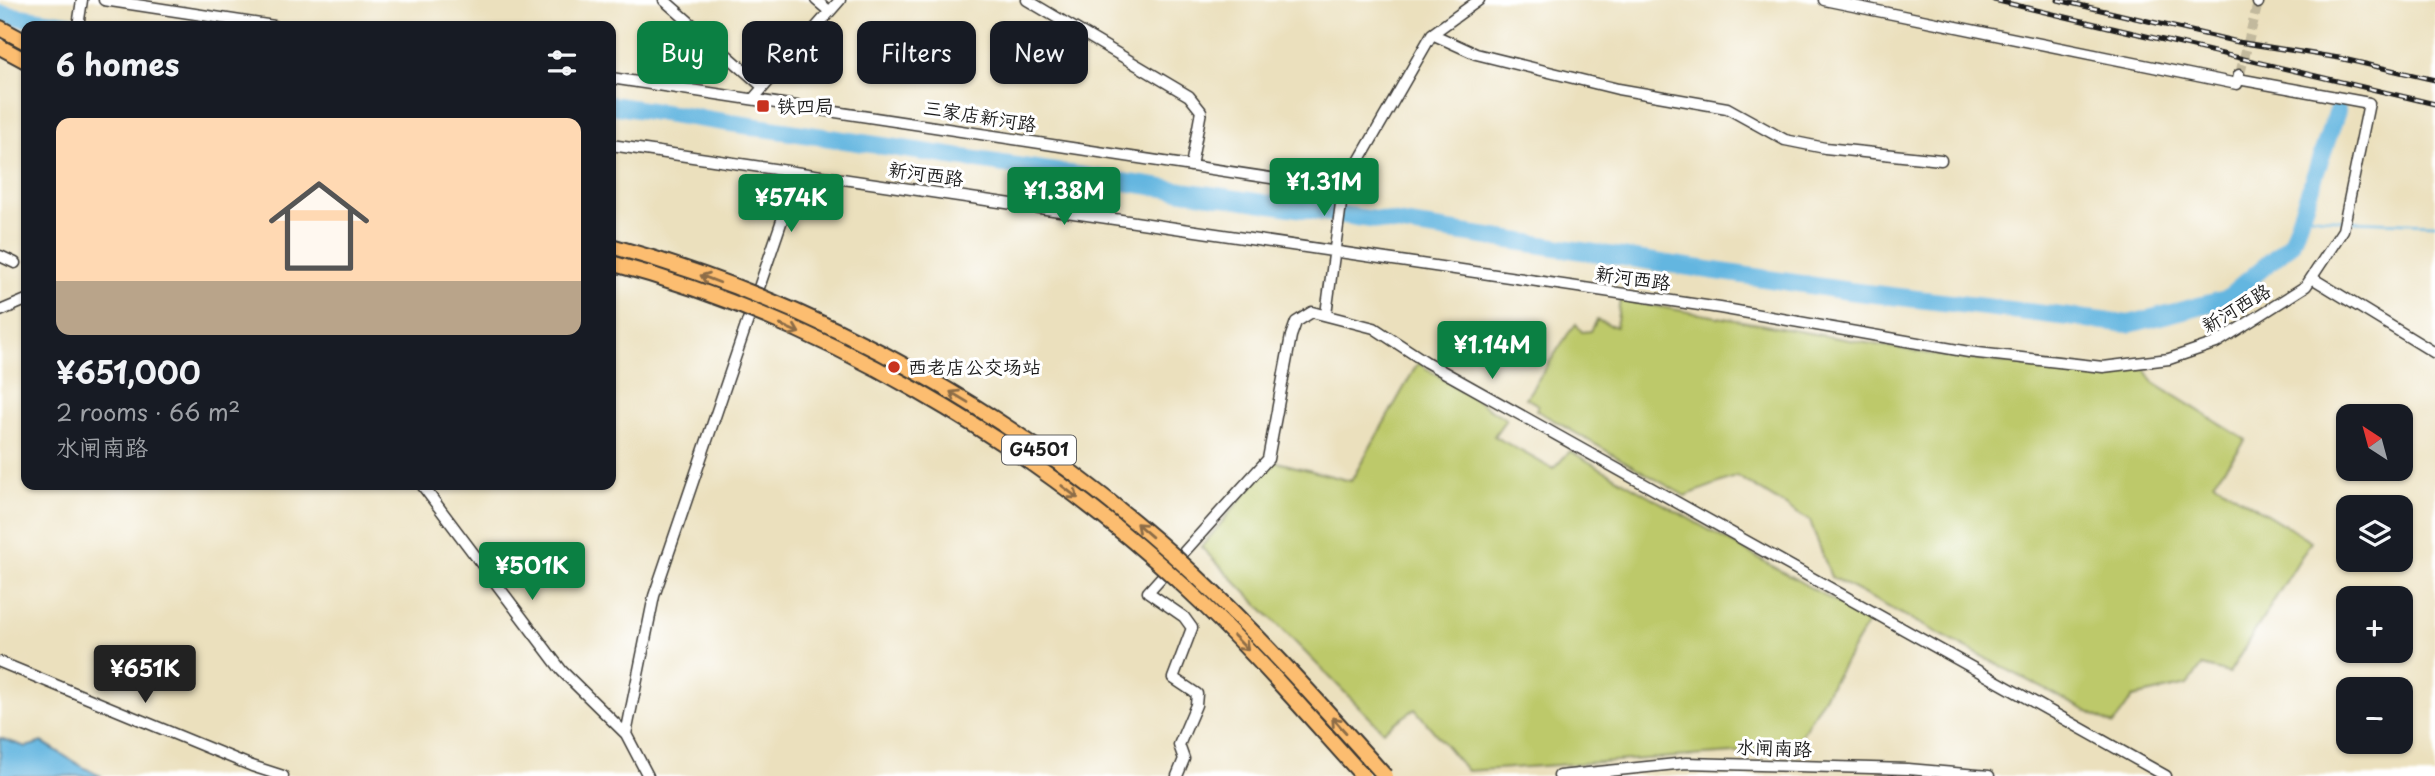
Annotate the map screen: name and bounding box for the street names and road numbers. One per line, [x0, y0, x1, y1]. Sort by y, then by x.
street label: 三家店新河路 [922, 92, 1039, 138]
street label: 新河西路 [887, 154, 966, 192]
street label: 新河西路 [1594, 258, 1673, 296]
street label: 新河西路 [2196, 276, 2275, 339]
road number: G4501 [1002, 436, 1076, 464]
street label: 水闸南路 [1736, 732, 1813, 762]

